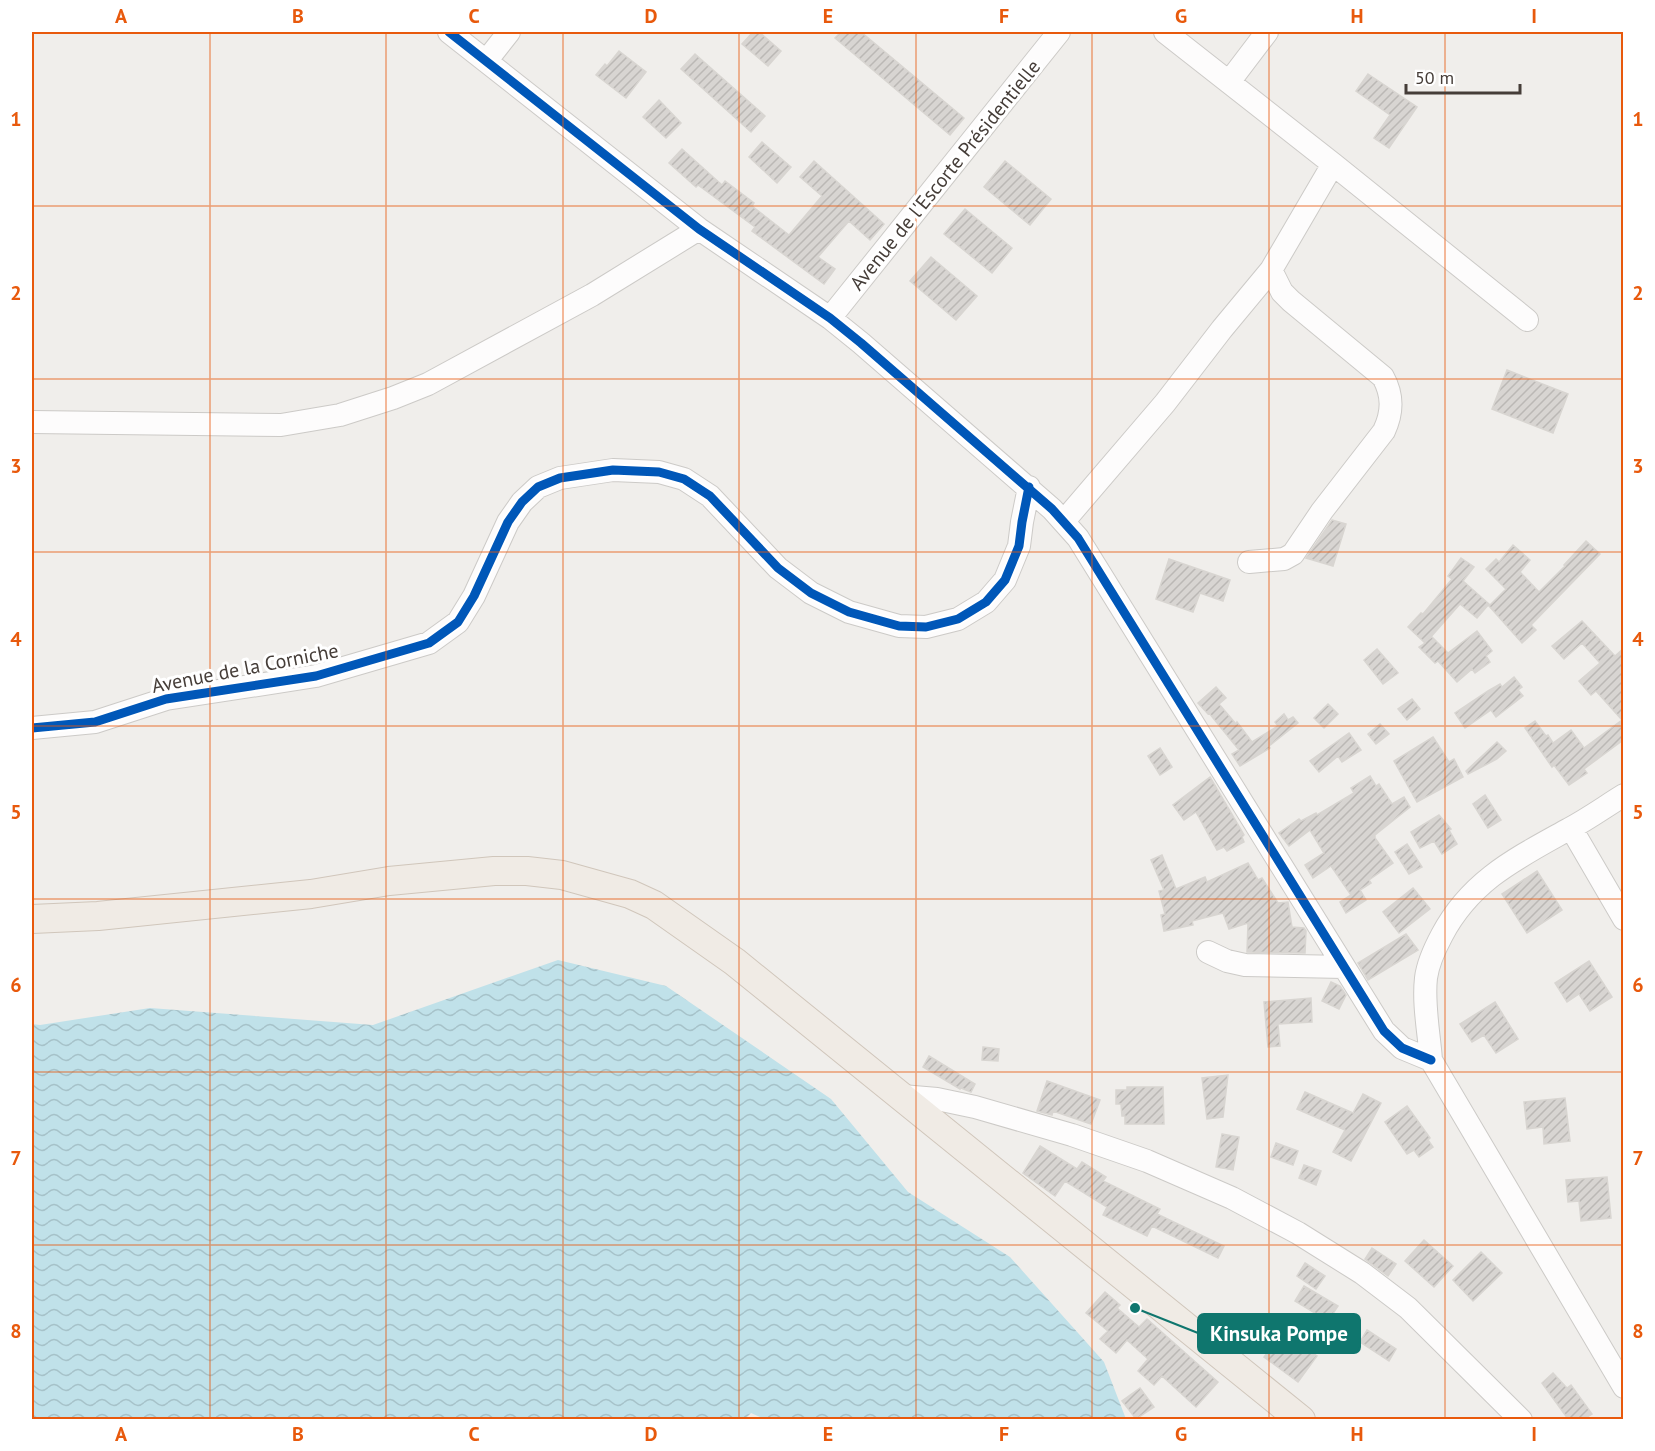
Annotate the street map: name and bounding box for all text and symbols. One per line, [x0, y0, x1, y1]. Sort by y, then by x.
text: A [115, 3, 128, 29]
text: B [292, 3, 304, 29]
text: C [468, 3, 480, 29]
text: D [645, 3, 658, 29]
text: E [823, 3, 833, 29]
text: F [999, 3, 1009, 29]
text: G [1175, 3, 1187, 29]
text: H [1350, 3, 1364, 29]
text: I [1531, 3, 1537, 29]
street label: Avenue de l'Escorte Présidentielle [844, 54, 1046, 296]
scale bar [1406, 57, 1520, 95]
text: 50 m [1415, 66, 1454, 89]
text: 1 [10, 106, 22, 132]
text: 1 [1632, 106, 1644, 132]
text: 2 [10, 280, 22, 306]
text: 2 [1632, 280, 1644, 306]
text: 3 [10, 453, 22, 479]
text: 3 [1632, 453, 1644, 479]
text: 4 [10, 626, 22, 652]
text: 4 [1632, 626, 1644, 652]
street label: Avenue de la Corniche [149, 637, 341, 699]
text: 5 [10, 799, 22, 825]
text: 5 [1632, 799, 1644, 825]
text: 6 [10, 972, 22, 998]
text: 6 [1632, 972, 1644, 998]
text: 7 [10, 1145, 22, 1171]
text: 7 [1632, 1145, 1644, 1171]
callout: Kinsuka Pompe [1198, 1314, 1360, 1353]
text: 8 [10, 1318, 22, 1344]
text: 8 [1632, 1318, 1644, 1344]
text: Kinsuka Pompe [1210, 1320, 1348, 1347]
text: A [115, 1421, 128, 1447]
text: B [292, 1421, 304, 1447]
text: C [468, 1421, 480, 1447]
text: D [645, 1421, 658, 1447]
text: E [823, 1421, 833, 1447]
text: F [999, 1421, 1009, 1447]
text: G [1175, 1421, 1187, 1447]
text: H [1350, 1421, 1364, 1447]
text: I [1531, 1421, 1537, 1447]

